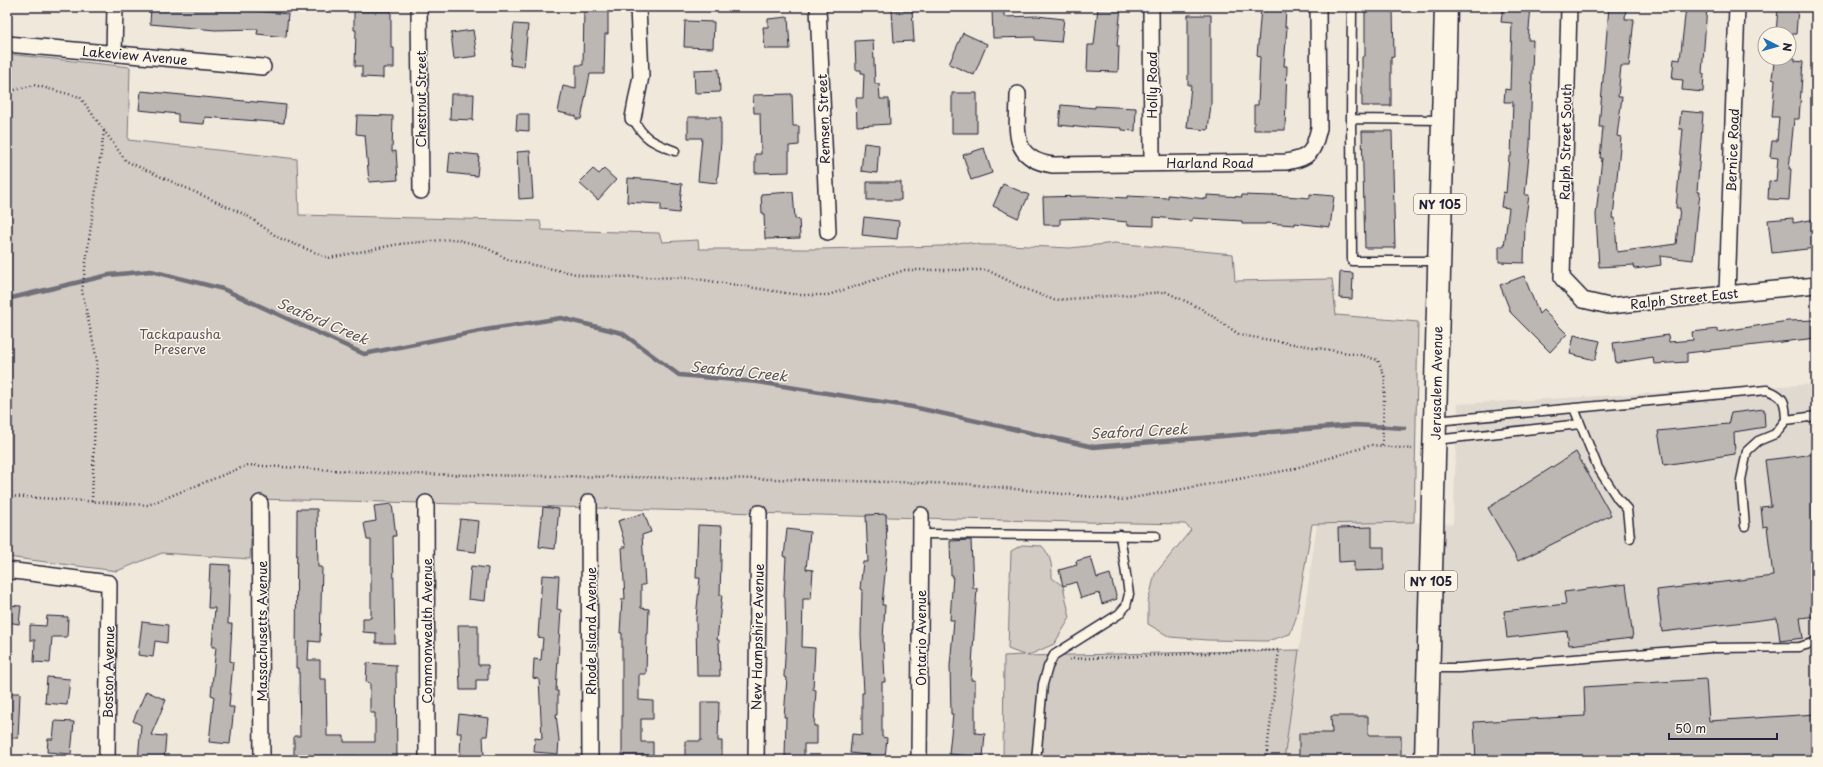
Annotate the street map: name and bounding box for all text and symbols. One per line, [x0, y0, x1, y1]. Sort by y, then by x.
north arrow [1757, 26, 1797, 66]
street label: Lakeview Avenue [81, 41, 189, 69]
text: N [1779, 42, 1796, 53]
street label: Chestnut Street [411, 50, 430, 148]
street label: Holly Road [1142, 51, 1161, 119]
street label: Remsen Street [812, 74, 834, 164]
street label: Ralph Street South [1554, 83, 1576, 201]
street label: Bernice Road [1721, 108, 1743, 192]
street label: Harland Road [1166, 153, 1254, 172]
road number: NY 105 [1414, 194, 1466, 214]
street label: Ralph Street East [1629, 283, 1739, 313]
water label: Seaford Creek [274, 292, 372, 350]
park label: Tackapausha Preserve [139, 324, 222, 358]
street label: Jerusalem Avenue [1426, 326, 1446, 440]
water label: Seaford Creek [690, 355, 789, 387]
water label: Seaford Creek [1090, 418, 1188, 444]
street label: Commonwealth Avenue [417, 558, 436, 704]
street label: Massachusetts Avenue [252, 561, 271, 701]
street label: New Hampshire Avenue [746, 563, 768, 711]
street label: Rhode Island Avenue [581, 567, 600, 695]
road number: NY 105 [1405, 571, 1457, 591]
street label: Ontario Avenue [911, 590, 930, 686]
street label: Boston Avenue [98, 625, 118, 719]
scale bar [1669, 715, 1777, 741]
text: 50 m [1675, 719, 1706, 737]

